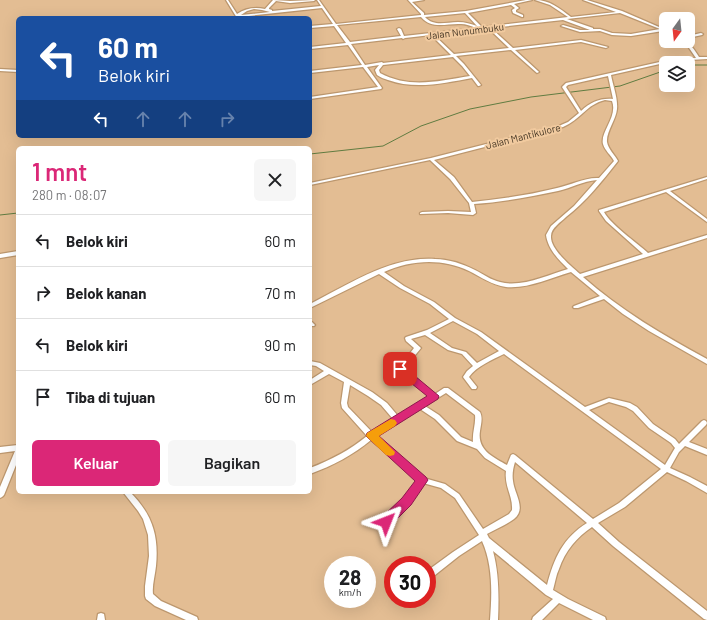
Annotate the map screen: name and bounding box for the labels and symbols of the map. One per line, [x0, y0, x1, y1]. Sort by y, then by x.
north arrow [659, 12, 695, 48]
street label: Jalan Nunumbuku [426, 20, 504, 42]
street label: Jalan Mantikulore [484, 121, 562, 151]
pin [383, 352, 417, 386]
position arrow [365, 501, 407, 543]
speed limit sign: 30 [384, 556, 436, 608]

